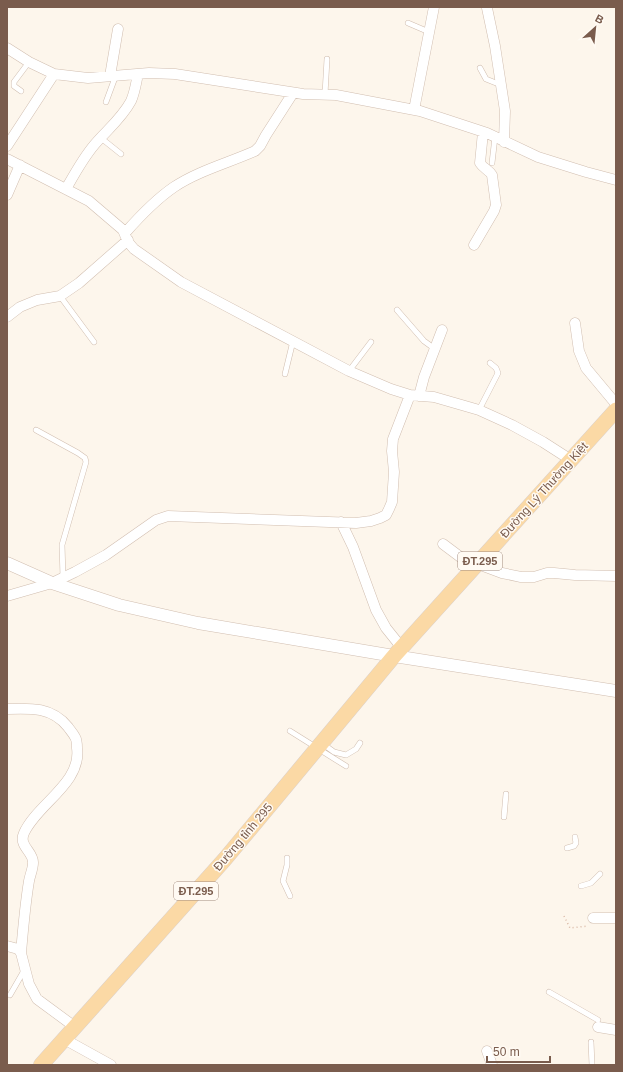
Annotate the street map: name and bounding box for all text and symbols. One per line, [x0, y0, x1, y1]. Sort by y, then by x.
north arrow [575, 8, 615, 48]
text: B [593, 12, 606, 26]
street label: Đường Lý Thường Kiệt [497, 439, 591, 541]
road number: ĐT.295 [458, 552, 502, 570]
street label: Đường tỉnh 295 [211, 800, 276, 874]
road number: ĐT.295 [174, 882, 218, 900]
scale bar [487, 1038, 550, 1064]
text: 50 m [493, 1045, 520, 1059]

